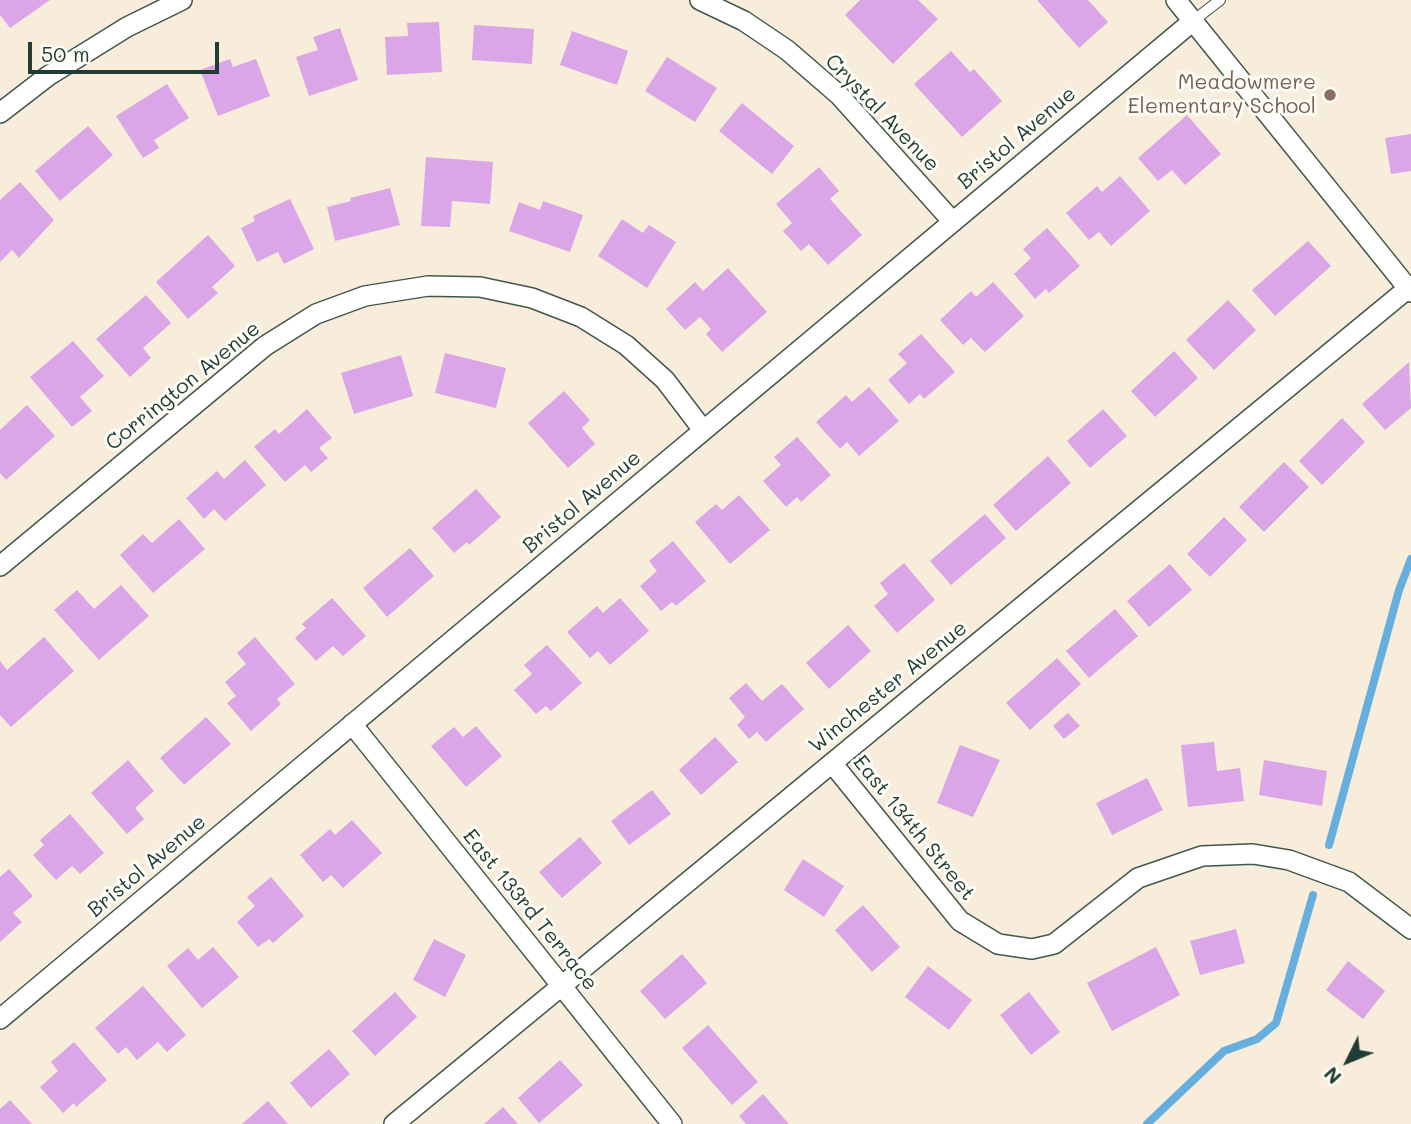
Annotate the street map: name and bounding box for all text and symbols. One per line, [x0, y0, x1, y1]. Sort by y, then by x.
scale bar [32, 28, 222, 72]
text: 50 m [41, 40, 90, 67]
street label: Crystal Avenue [820, 49, 944, 177]
place label: Meadowmere Elementary School [1128, 70, 1316, 120]
street label: Bristol Avenue [953, 81, 1081, 195]
marker: Meadowmere Elementary School [1322, 87, 1338, 103]
street label: Corrington Avenue [101, 316, 265, 456]
street label: Bristol Avenue [518, 445, 646, 559]
street label: Winchester Avenue [804, 616, 972, 758]
street label: East 134th Street [848, 750, 980, 906]
street label: Bristol Avenue [83, 809, 211, 923]
street label: East 133rd Terrace [457, 824, 603, 996]
north arrow [1313, 1026, 1383, 1096]
text: N [1318, 1062, 1346, 1089]

